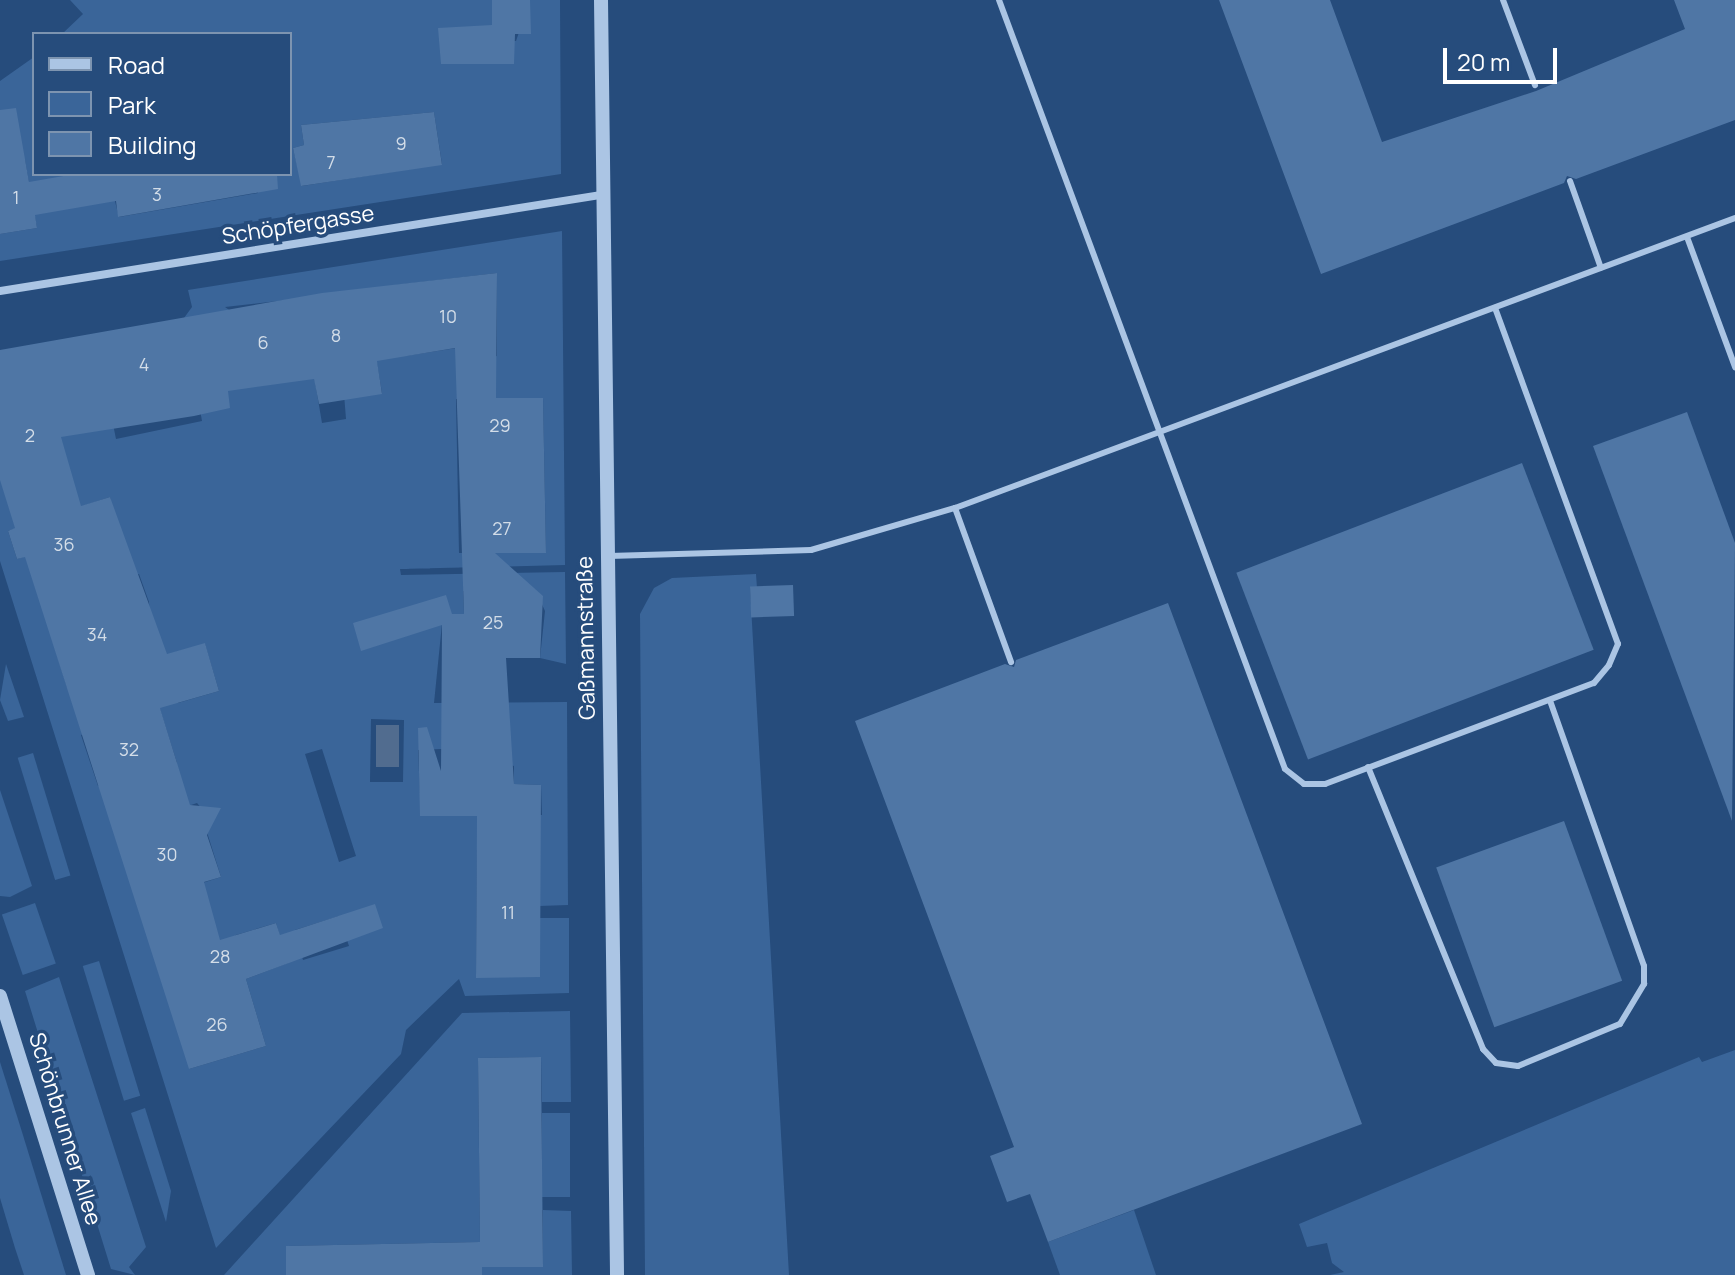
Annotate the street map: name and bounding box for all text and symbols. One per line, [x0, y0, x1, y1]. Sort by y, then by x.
legend [32, 32, 292, 176]
scale bar [1447, 32, 1561, 82]
text: 20 m [1457, 45, 1510, 78]
text: Road [108, 48, 165, 81]
text: Park [108, 88, 156, 121]
text: Building [108, 128, 196, 161]
house number: 9 [395, 132, 407, 154]
house number: 7 [326, 151, 336, 173]
house number: 3 [152, 183, 162, 205]
house number: 1 [12, 186, 20, 208]
street label: Schöpfergasse [220, 200, 376, 250]
house number: 10 [439, 305, 457, 327]
house number: 8 [331, 324, 341, 346]
house number: 6 [257, 331, 269, 353]
house number: 4 [139, 353, 149, 375]
house number: 29 [489, 414, 511, 436]
house number: 2 [25, 424, 35, 446]
house number: 27 [492, 517, 512, 539]
house number: 36 [53, 533, 75, 555]
street label: Gaßmannstraße [571, 556, 601, 720]
house number: 25 [483, 611, 503, 633]
house number: 34 [87, 623, 107, 645]
house number: 32 [119, 738, 139, 760]
house number: 30 [157, 843, 177, 865]
house number: 11 [501, 901, 515, 923]
house number: 28 [210, 945, 230, 967]
house number: 26 [206, 1013, 228, 1035]
street label: Schönbrunner Allee [23, 1029, 107, 1229]

